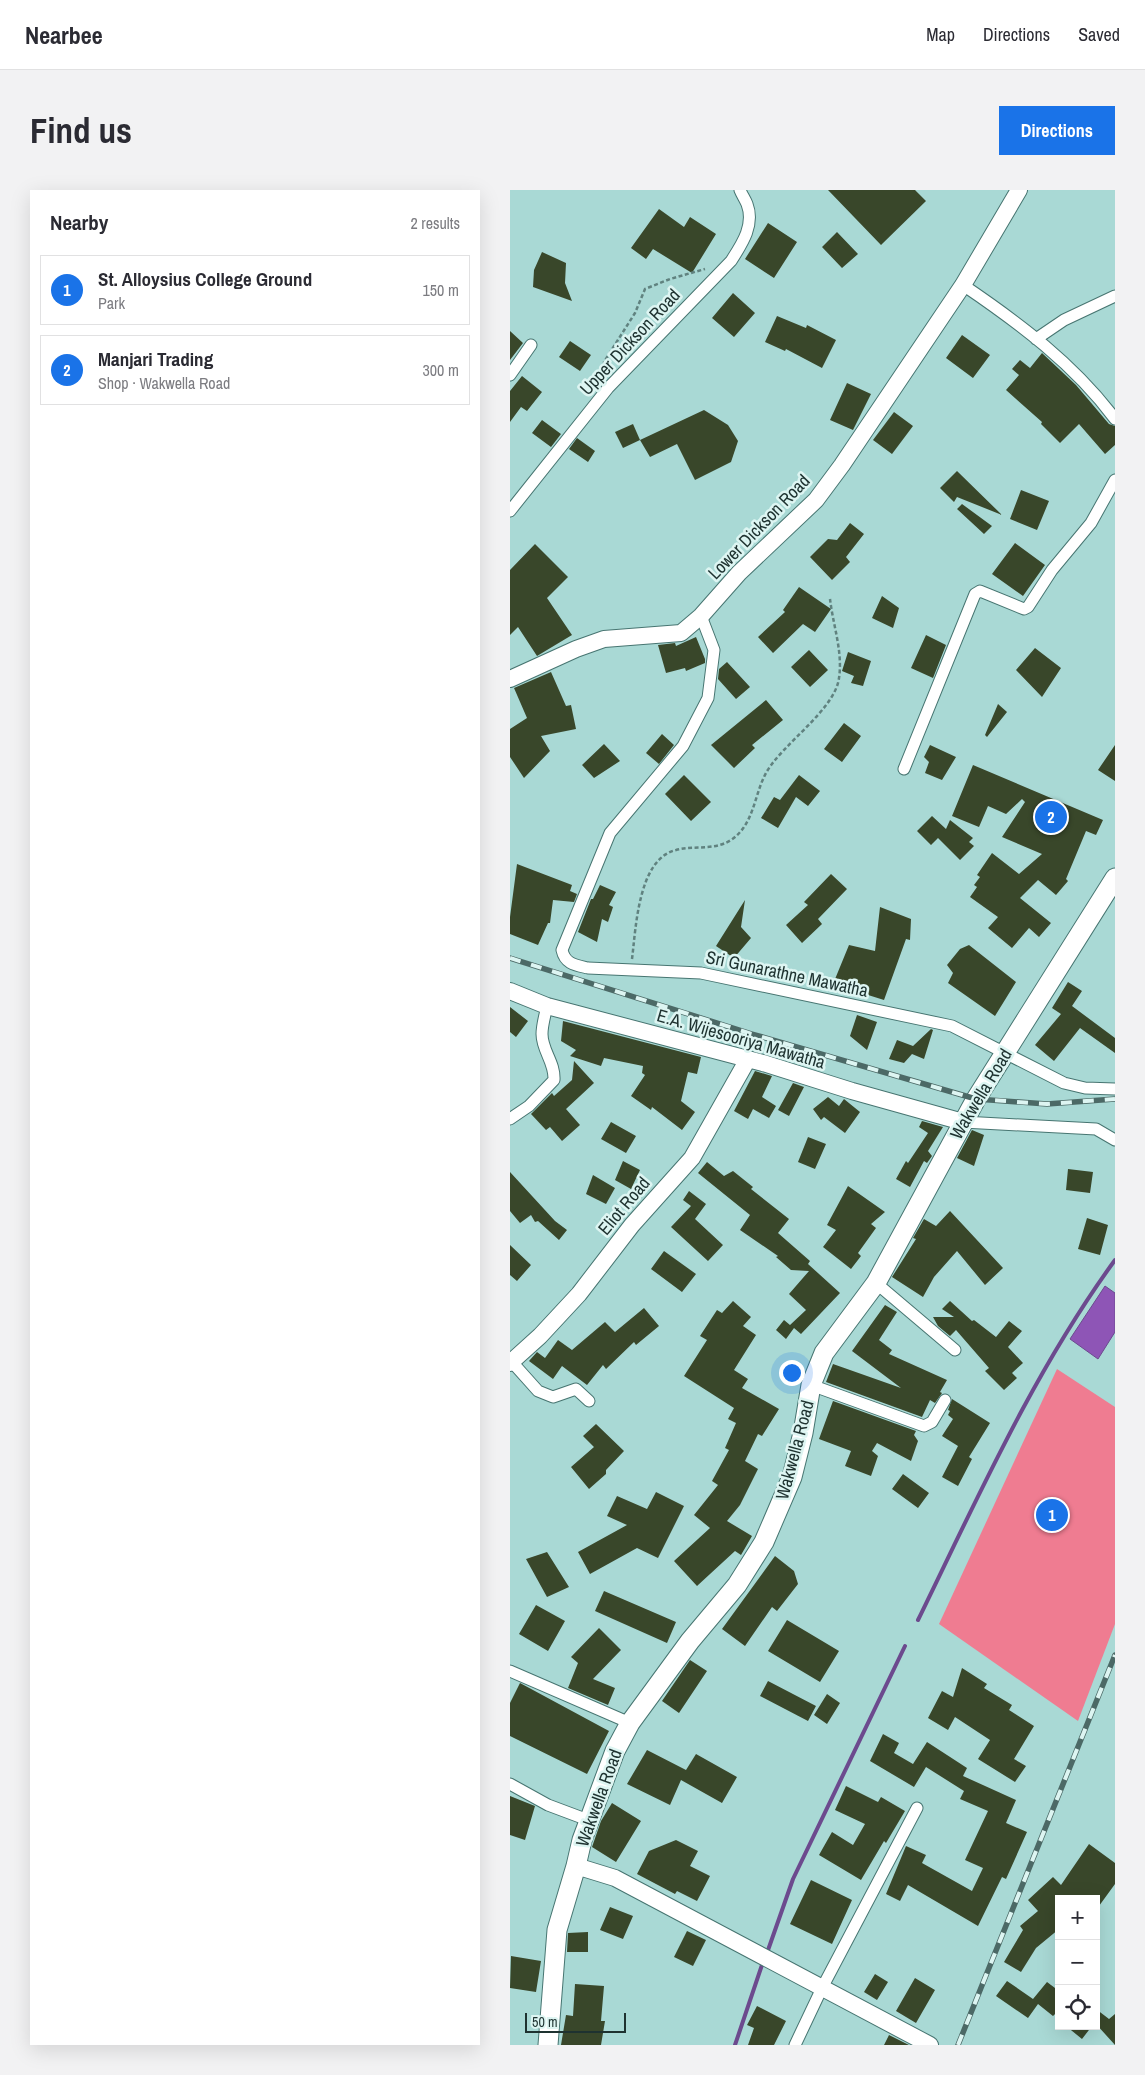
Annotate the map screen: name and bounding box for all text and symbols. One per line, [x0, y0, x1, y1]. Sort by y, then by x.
text: Nearbee [25, 19, 103, 51]
text: Map [926, 22, 955, 47]
text: Directions [983, 22, 1050, 47]
text: Saved [1078, 22, 1120, 47]
button: Directions [999, 106, 1115, 155]
text: Find us [30, 107, 132, 154]
text: Nearby [50, 208, 108, 237]
text: 2 results [410, 212, 460, 234]
text: St. Alloysius College Ground [98, 266, 312, 292]
text: 1 [63, 279, 71, 301]
text: 150 m [423, 279, 459, 301]
street label: Upper Dickson Road [574, 283, 685, 400]
text: Park [98, 292, 125, 314]
text: Manjari Trading [98, 346, 213, 372]
text: 2 [63, 359, 71, 381]
text: 300 m [423, 359, 459, 381]
text: Shop · Wakwella Road [98, 372, 230, 394]
street label: Lower Dickson Road [702, 469, 815, 585]
pin: 2 [1035, 798, 1067, 836]
street label: Sri Gunarathne Mawatha [704, 944, 870, 1003]
street label: E.A. Wijesooriya Mawatha [654, 1003, 828, 1075]
street label: Wakwella Road [944, 1044, 1018, 1144]
street label: Eliot Road [592, 1171, 655, 1240]
your location [779, 1360, 805, 1386]
street label: Wakwella Road [769, 1397, 820, 1502]
pin: 1 [1036, 1496, 1068, 1534]
street label: Wakwella Road [569, 1746, 628, 1850]
map controls [1055, 1895, 1100, 2030]
button: + [1055, 1895, 1100, 1940]
button: − [1055, 1940, 1100, 1985]
button: locate [1055, 1985, 1100, 2030]
scale bar [525, 2010, 626, 2033]
text: 50 m [532, 2013, 558, 2031]

